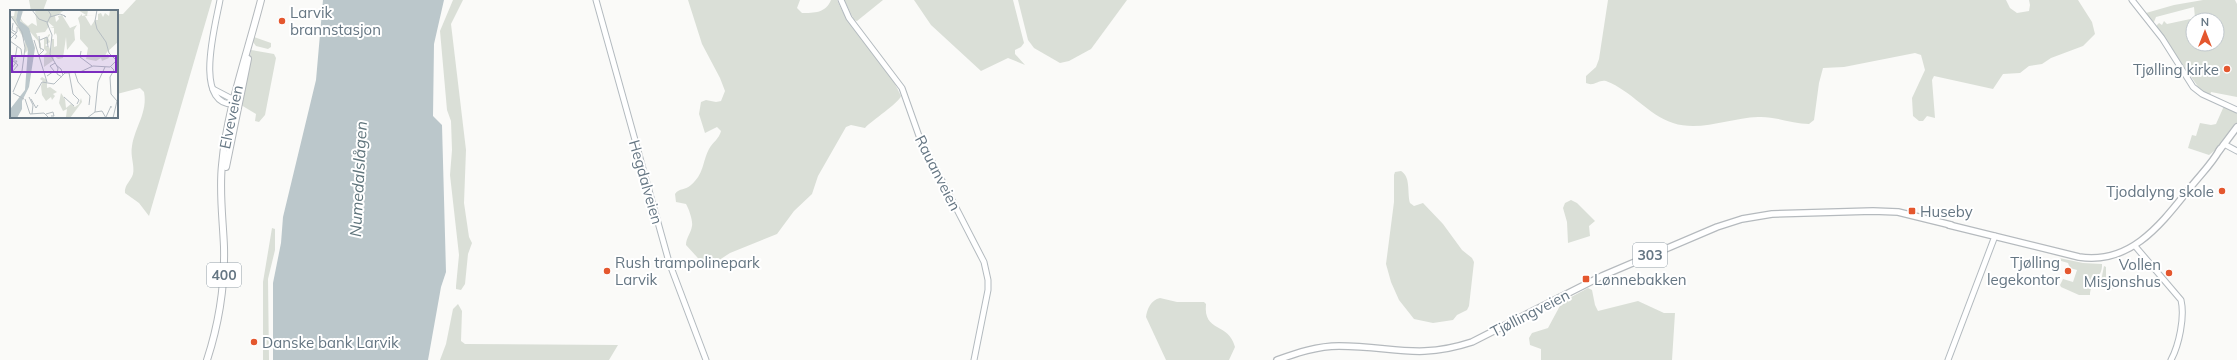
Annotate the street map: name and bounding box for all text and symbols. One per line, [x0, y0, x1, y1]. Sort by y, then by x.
place label: Larvik brannstasjon [290, 3, 381, 39]
inset map [10, 10, 118, 118]
north arrow [2185, 12, 2225, 52]
text: N [2201, 15, 2209, 29]
marker: Larvik brannstasjon [277, 16, 287, 26]
place label: Tjølling kirke [2133, 60, 2219, 79]
marker: Tjølling kirke [2222, 64, 2232, 74]
street label: Elveveien [215, 83, 247, 151]
water label: Numedalslågen [345, 121, 371, 237]
street label: Rauanveien [911, 132, 965, 214]
street label: Hegdalveien [625, 138, 667, 226]
place label: Tjodalyng skole [2106, 182, 2214, 201]
marker: Tjodalyng skole [2217, 186, 2227, 196]
place label: Huseby [1920, 202, 1973, 221]
marker: Huseby [1907, 206, 1917, 216]
road number: 303 [1633, 243, 1667, 267]
place label: Rush trampolinepark Larvik [615, 253, 760, 289]
place label: Tjølling legekontor [1987, 253, 2061, 289]
place label: Vollen Misjonshus [2084, 255, 2161, 291]
road number: 400 [207, 263, 241, 287]
marker: Rush trampolinepark Larvik [602, 266, 612, 276]
marker: Tjølling legekontor [2063, 266, 2073, 276]
marker: Vollen Misjonshus [2164, 268, 2174, 278]
place label: Lønnebakken [1594, 270, 1687, 289]
marker: Lønnebakken [1581, 274, 1591, 284]
street label: Tjøllingveien [1487, 285, 1573, 341]
place label: Danske bank Larvik [262, 333, 399, 352]
marker: Danske bank Larvik [249, 337, 259, 347]

